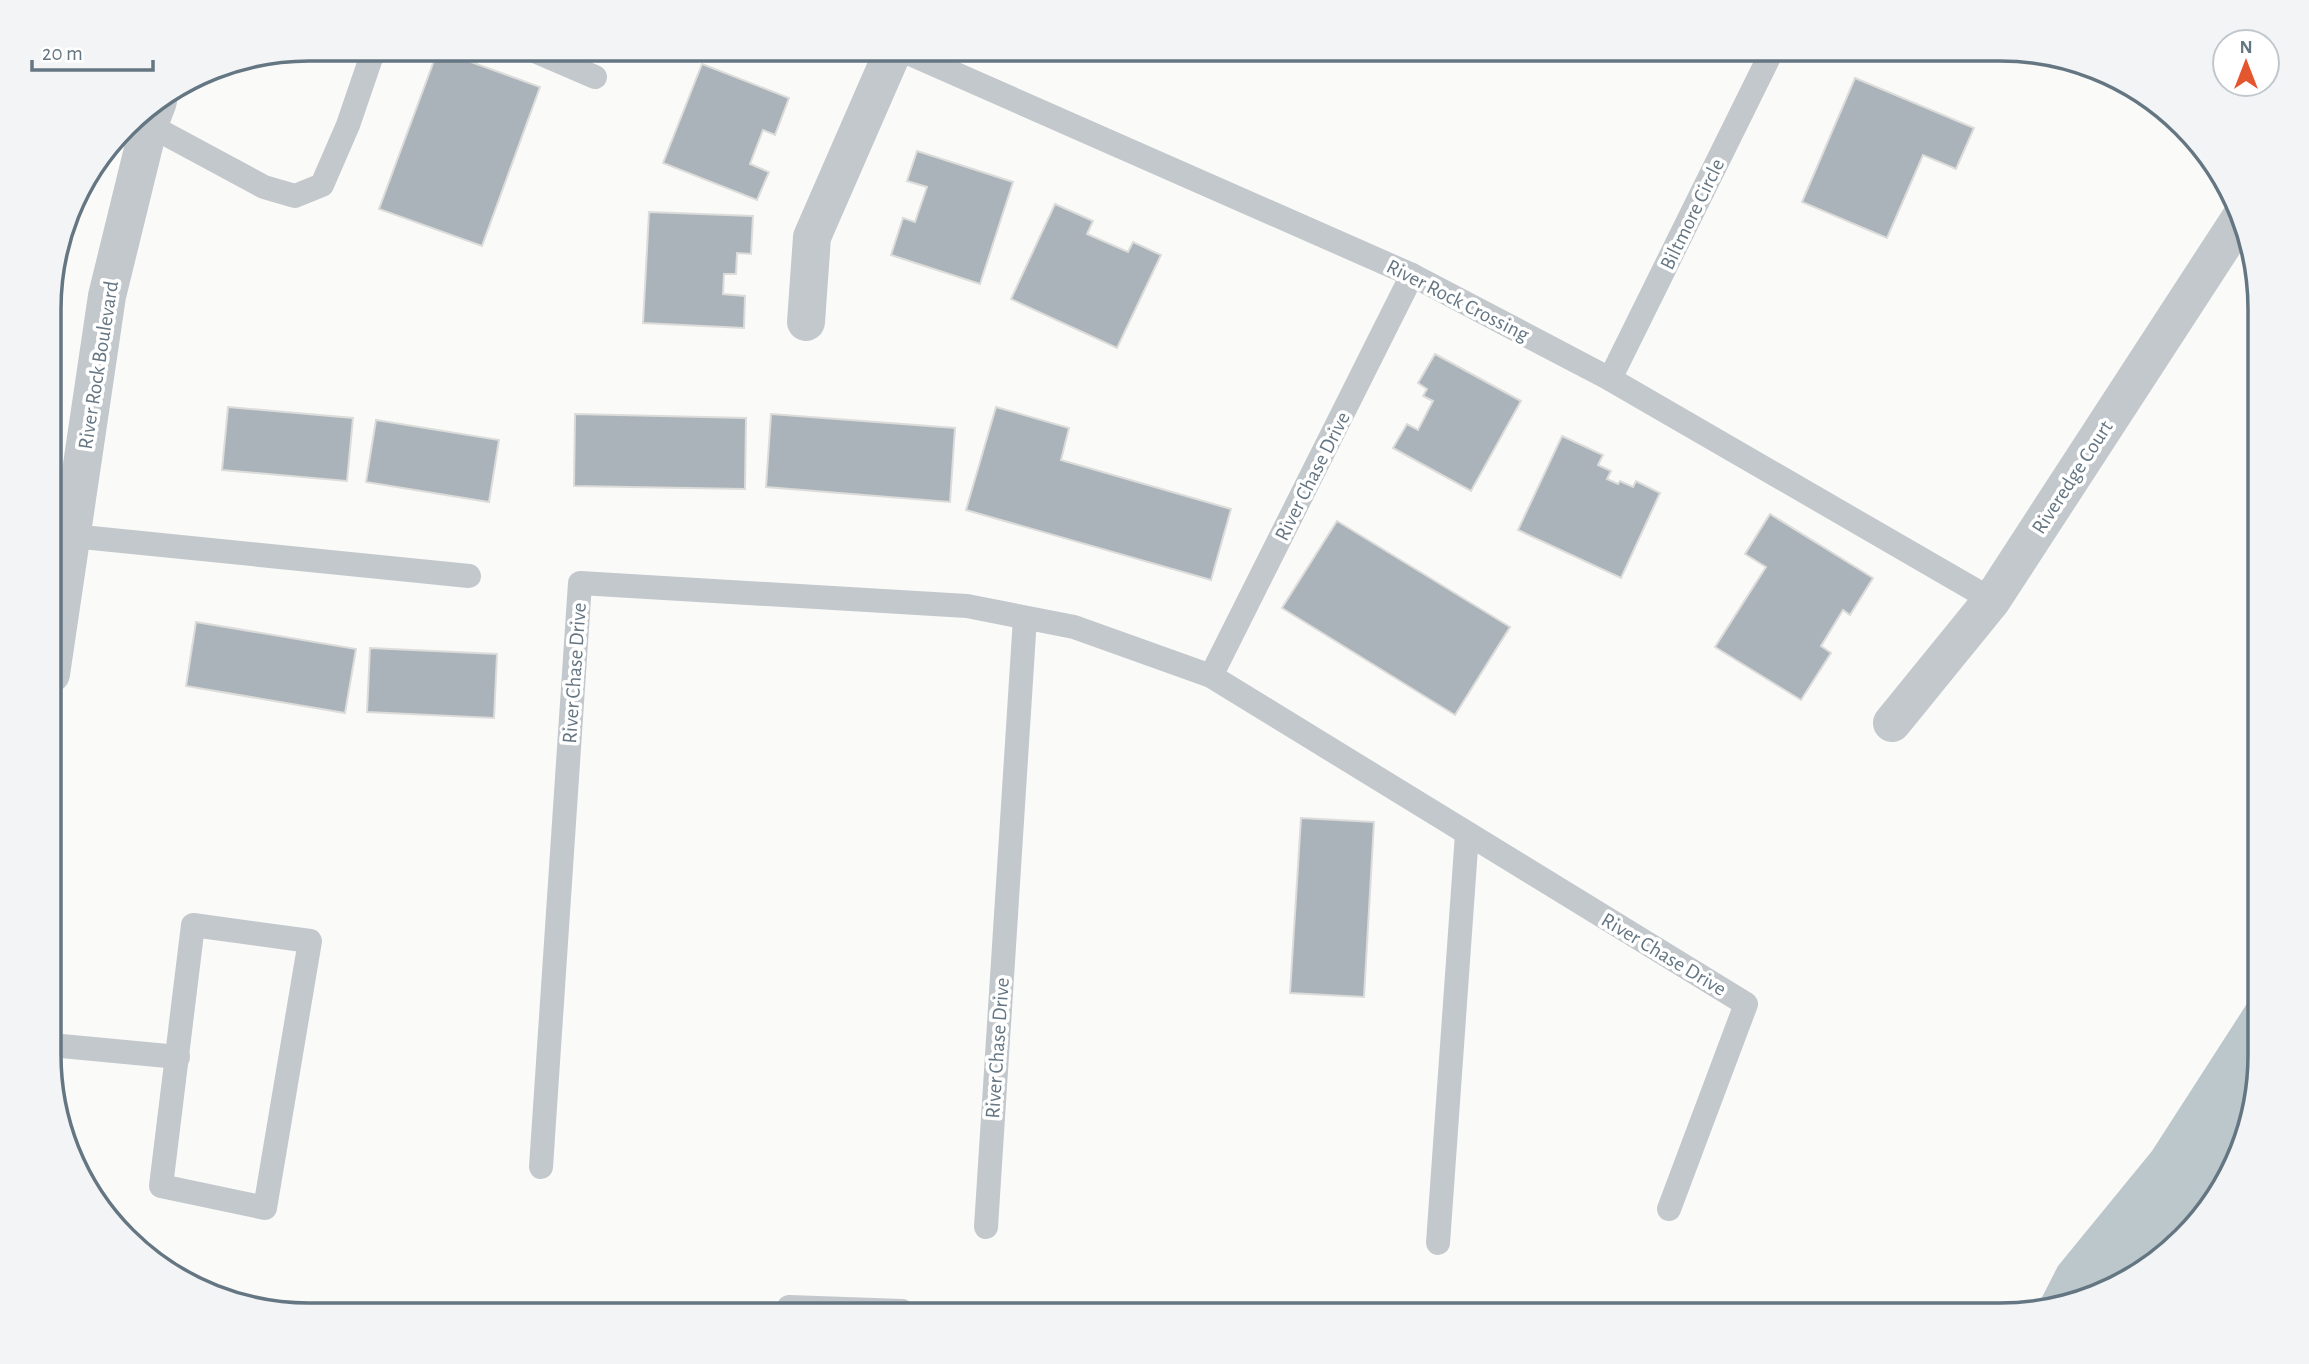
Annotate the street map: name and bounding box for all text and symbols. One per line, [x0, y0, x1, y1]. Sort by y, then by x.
scale bar [32, 28, 152, 72]
north arrow [2211, 28, 2281, 98]
text: N [2239, 38, 2253, 57]
text: 20 m [42, 43, 83, 64]
street label: Biltmore Circle [1657, 155, 1728, 273]
street label: River Rock Crossing [1383, 255, 1533, 346]
street label: River Rock Boulevard [75, 279, 122, 451]
street label: River Chase Drive [1271, 408, 1354, 544]
street label: Riveredge Court [2028, 417, 2117, 538]
street label: River Chase Drive [559, 602, 590, 744]
street label: River Chase Drive [1598, 909, 1730, 1000]
street label: River Chase Drive [982, 977, 1013, 1119]

